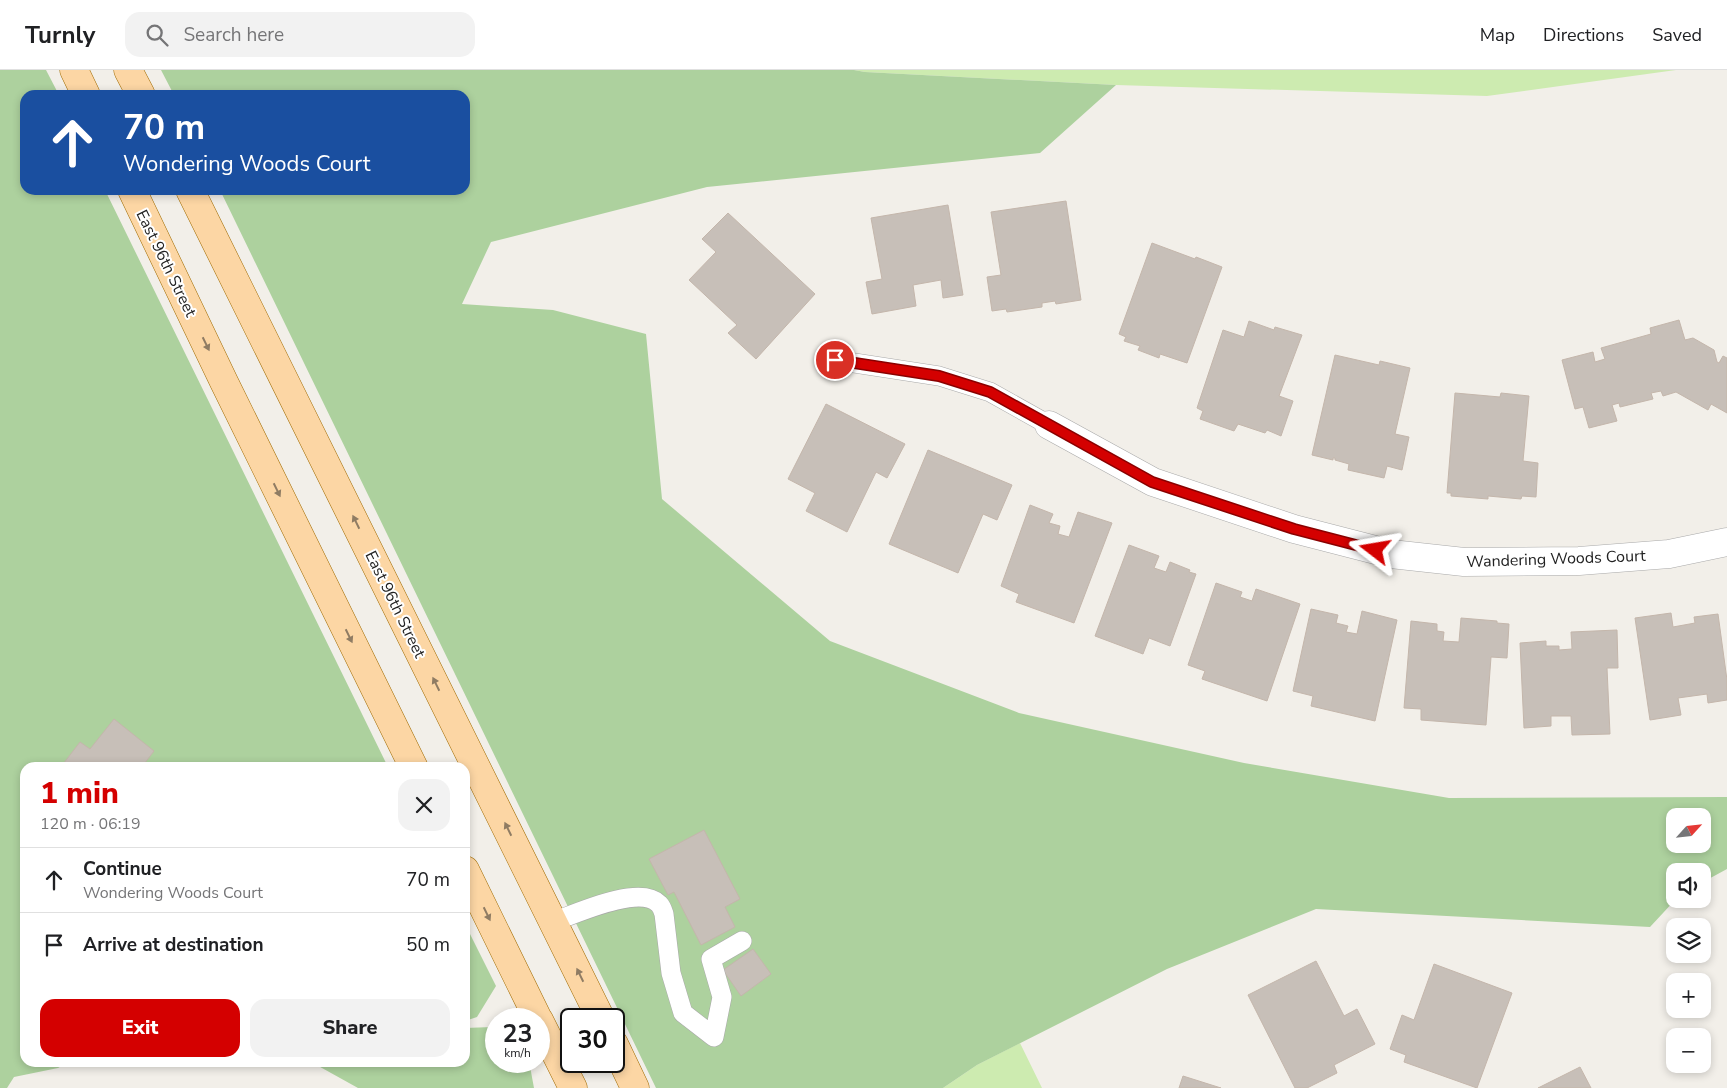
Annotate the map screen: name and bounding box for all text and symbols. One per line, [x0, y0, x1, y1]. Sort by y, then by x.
search box [125, 12, 475, 57]
text: Turnly [25, 19, 95, 51]
icon: search [143, 21, 171, 49]
text: Search here [183, 22, 284, 48]
text: Map [1480, 23, 1515, 47]
text: Directions [1543, 23, 1624, 47]
text: Saved [1652, 23, 1702, 47]
text: 70 m [123, 104, 205, 151]
icon: ahead [40, 110, 105, 175]
text: Wondering Woods Court [123, 149, 370, 179]
street label: East 96th Street [131, 206, 202, 321]
one-way arrow [202, 337, 210, 351]
pin [814, 339, 856, 381]
icon: arrive [821, 346, 849, 374]
one-way arrow [273, 483, 281, 498]
one-way arrow [352, 515, 360, 530]
position arrow [1348, 523, 1400, 575]
street label: Wandering Woods Court [1466, 545, 1647, 573]
street label: East 96th Street [360, 547, 431, 662]
one-way arrow [345, 629, 353, 643]
one-way arrow [431, 677, 439, 691]
text: 1 min [40, 773, 119, 814]
button: close [398, 779, 450, 831]
north arrow [1666, 808, 1711, 852]
map controls [1666, 808, 1711, 1073]
text: 120 m · 06:19 [40, 813, 141, 835]
one-way arrow [503, 822, 512, 837]
text: Continue [83, 856, 162, 882]
button: sound [1666, 863, 1711, 908]
icon: ahead [40, 866, 68, 894]
text: 70 m [406, 867, 450, 893]
text: Wondering Woods Court [83, 882, 263, 904]
one-way arrow [483, 907, 491, 921]
button: layers [1666, 918, 1711, 963]
icon: arrive [40, 931, 68, 959]
text: Arrive at destination [83, 932, 264, 958]
text: 50 m [406, 932, 450, 958]
one-way arrow [575, 968, 583, 982]
button: + [1666, 973, 1711, 1018]
button: Exit [40, 999, 240, 1057]
button: Share [250, 999, 450, 1057]
speed limit sign: 30 [560, 1008, 625, 1073]
text: 23 [502, 1017, 533, 1051]
button: − [1666, 1028, 1711, 1073]
text: km/h [504, 1045, 531, 1061]

